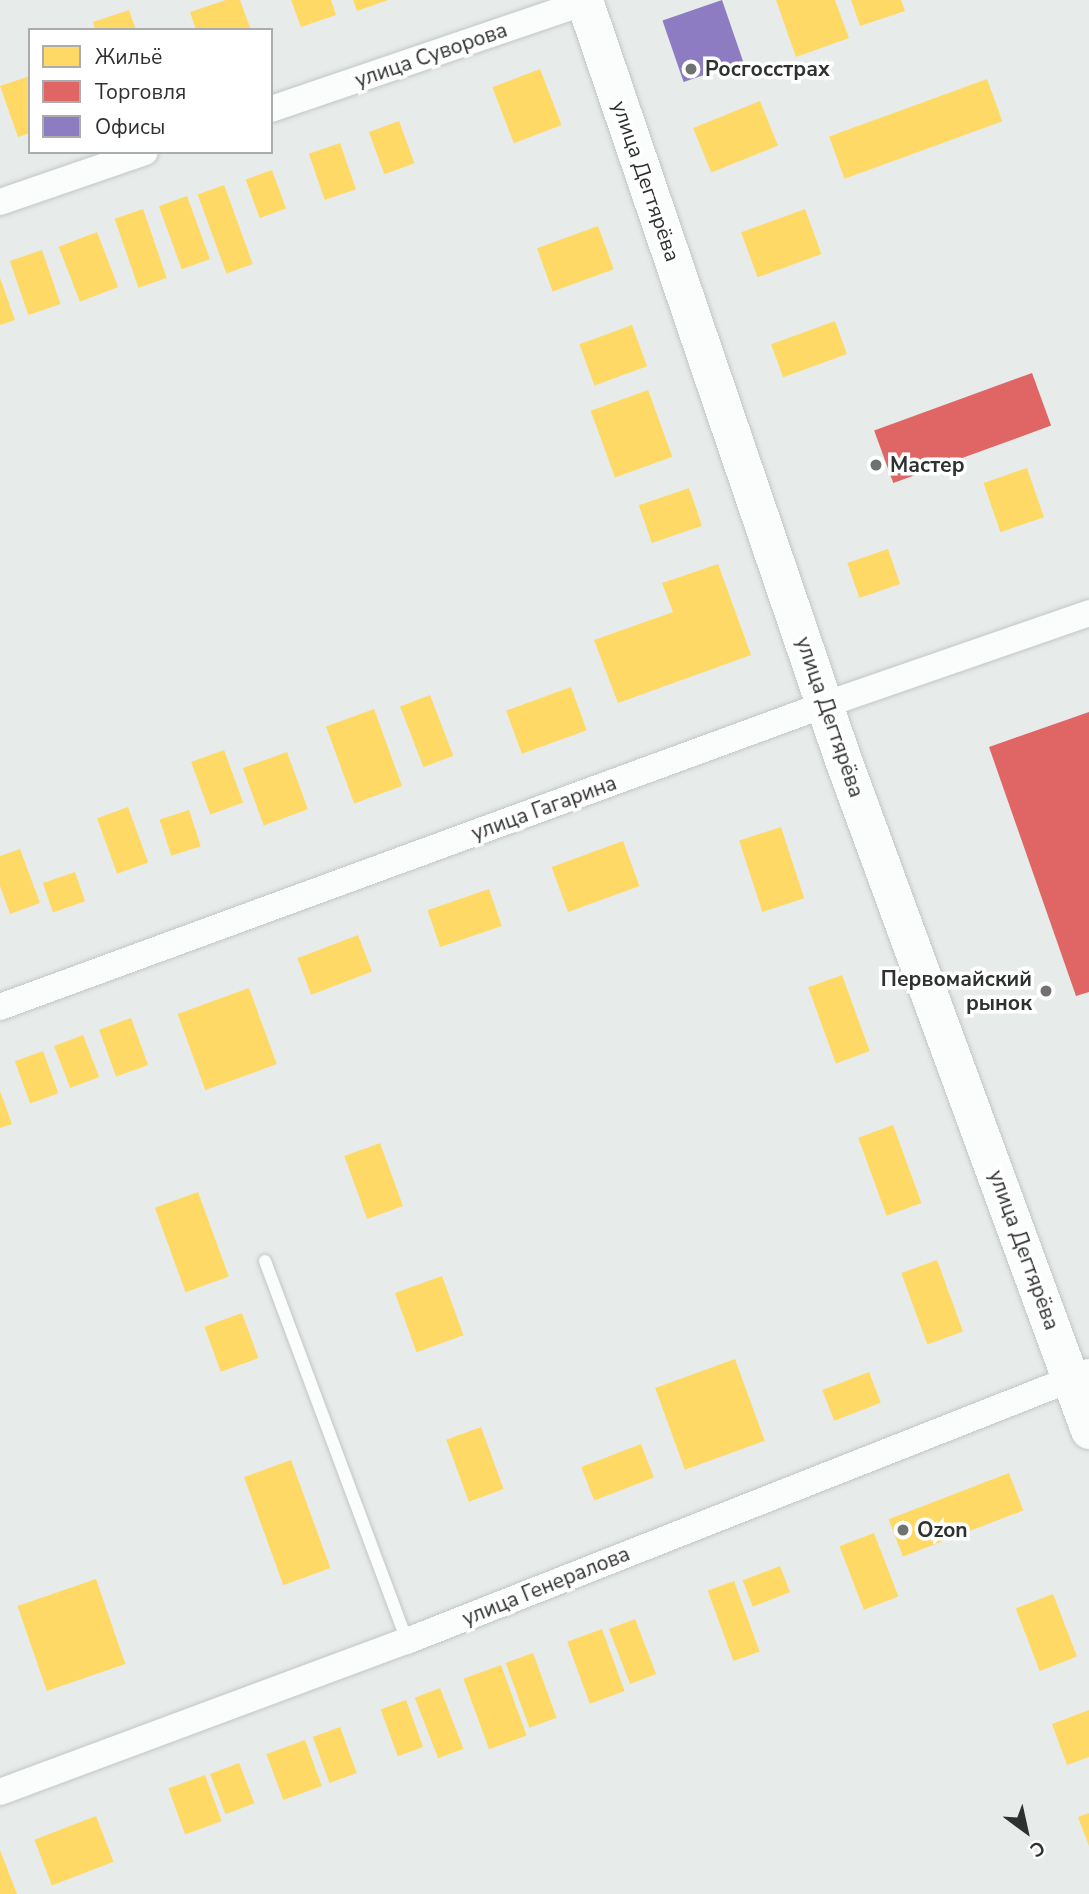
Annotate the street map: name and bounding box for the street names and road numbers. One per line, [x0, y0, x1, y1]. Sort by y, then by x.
street label: улица Суворова [352, 17, 510, 93]
street label: улица Дегтярёва [607, 97, 685, 265]
street label: улица Дегтярёва [791, 633, 869, 801]
street label: улица Гагарина [468, 770, 620, 846]
street label: улица Дегтярёва [983, 1167, 1065, 1333]
street label: улица Генералова [459, 1541, 633, 1631]

